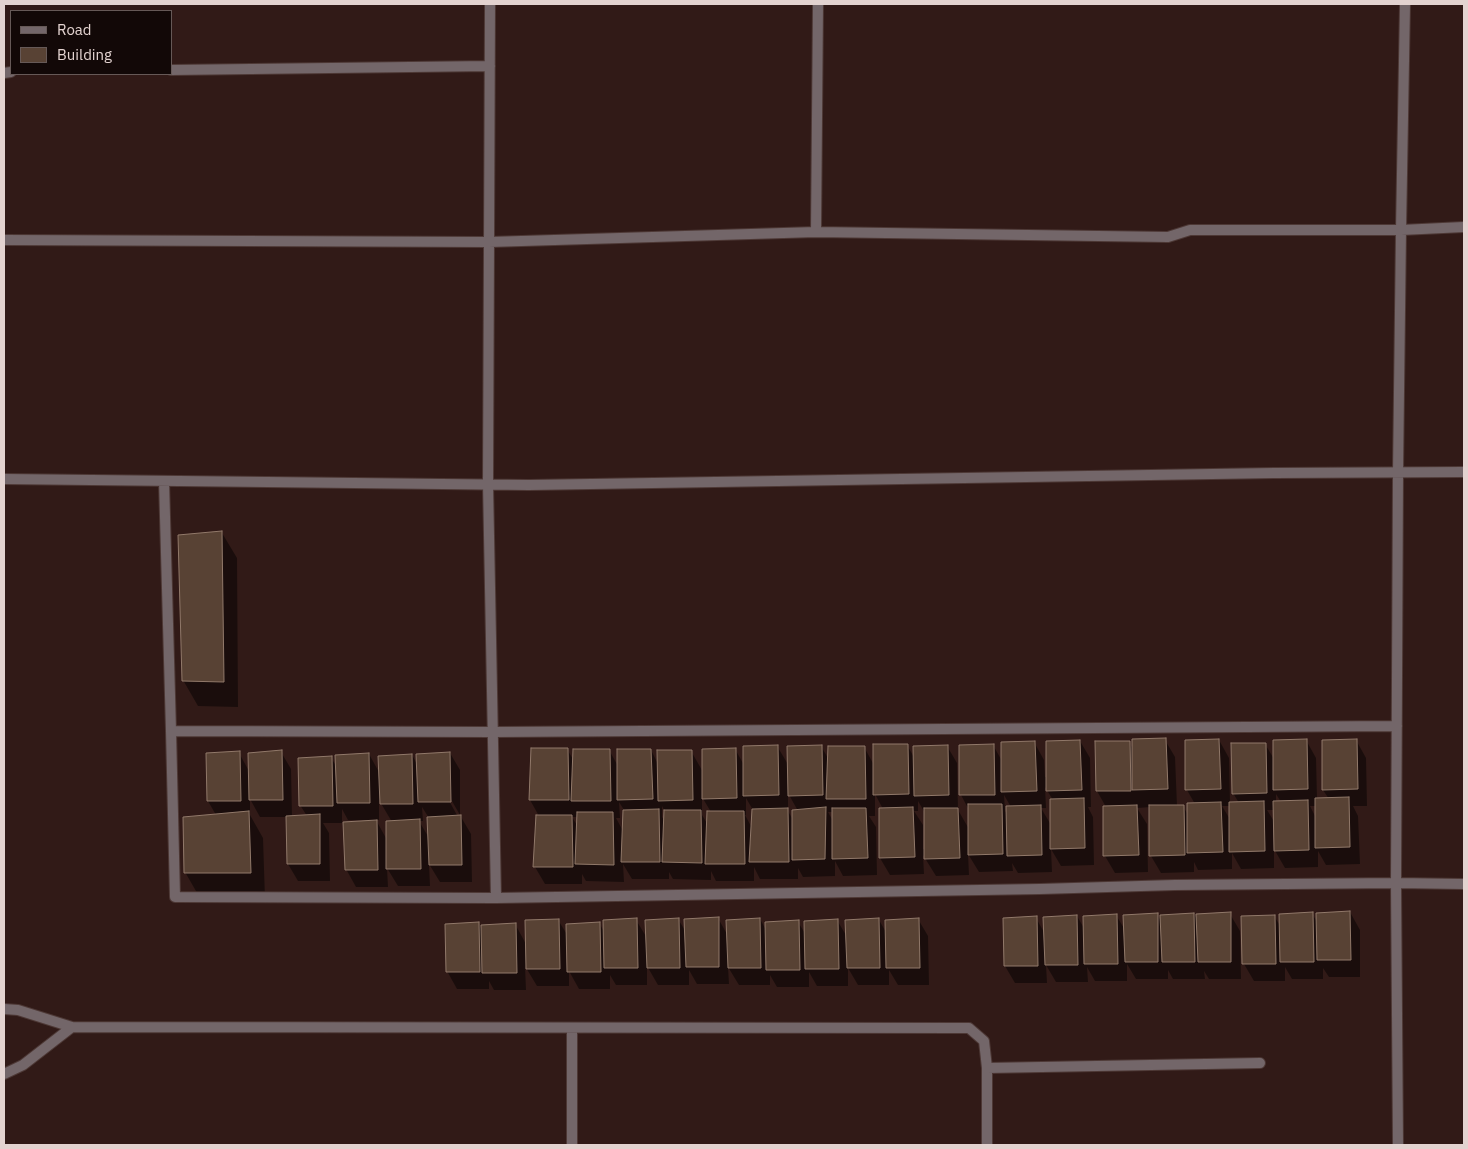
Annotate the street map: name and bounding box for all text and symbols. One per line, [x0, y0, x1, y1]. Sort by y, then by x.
legend [10, 10, 172, 75]
text: Road [57, 20, 92, 39]
text: Building [57, 45, 112, 64]

